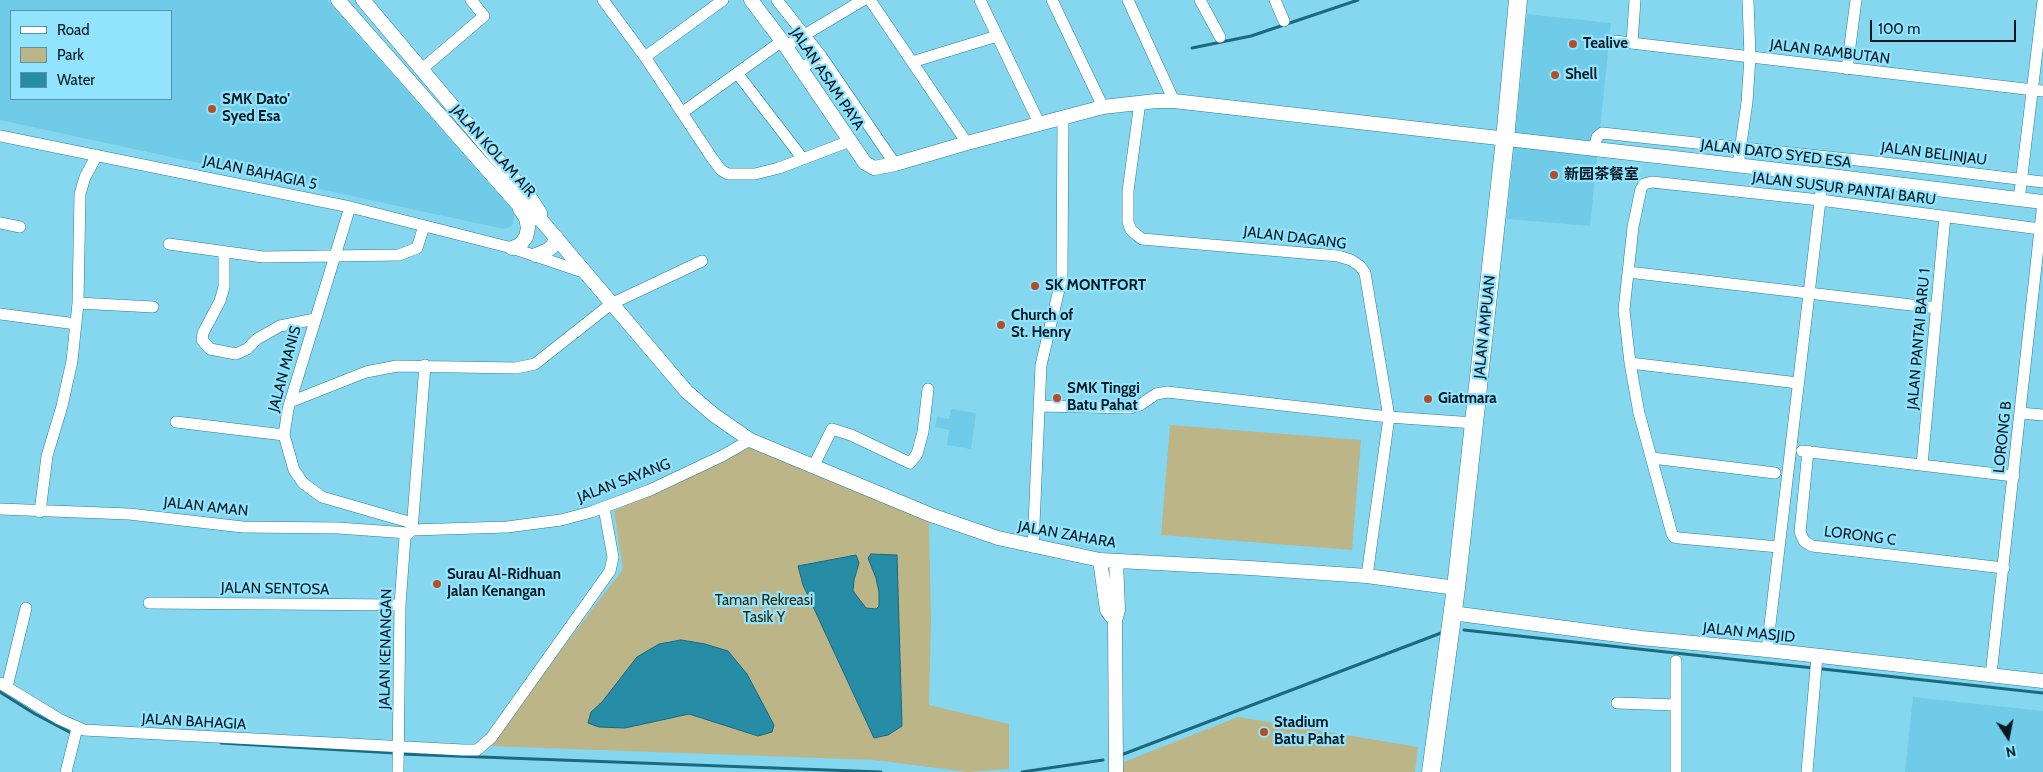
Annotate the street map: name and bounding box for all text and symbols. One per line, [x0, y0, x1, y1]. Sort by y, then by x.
legend [10, 10, 172, 100]
scale bar [1873, 10, 2019, 42]
text: 100 m [1878, 20, 1920, 38]
text: Road [57, 21, 90, 39]
street label: JALAN ASAM PAYA [786, 24, 868, 134]
place label: Tealive [1583, 35, 1628, 53]
street label: JALAN RAMBUTAN [1769, 36, 1891, 68]
marker: Tealive [1567, 38, 1579, 50]
text: Park [57, 46, 84, 64]
place label: Shell [1565, 66, 1597, 84]
marker: Shell [1549, 69, 1561, 81]
text: Water [57, 71, 95, 89]
place label: SMK Dato' Syed Esa [222, 91, 290, 126]
street label: JALAN KOLAM AIR [447, 101, 539, 201]
marker: SMK Dato' Syed Esa [206, 103, 218, 115]
street label: JALAN DATO SYED ESA [1700, 136, 1852, 172]
street label: JALAN BELINJAU [1880, 139, 1988, 169]
street label: JALAN BAHAGIA 5 [201, 152, 319, 194]
place label: 新园茶餐室 [1564, 166, 1639, 184]
marker: 新园茶餐室 [1548, 169, 1560, 181]
street label: JALAN SUSUR PANTAI BARU [1751, 169, 1937, 209]
street label: JALAN DAGANG [1243, 223, 1347, 253]
street label: JALAN PANTAI BARU 1 [1904, 268, 1934, 410]
street label: JALAN AMPUAN [1471, 274, 1499, 380]
place label: SK MONTFORT [1045, 277, 1146, 295]
marker: SK MONTFORT [1029, 280, 1041, 292]
place label: Church of St. Henry [1011, 307, 1073, 342]
marker: Church of St. Henry [995, 319, 1007, 331]
street label: JALAN MANIS [265, 324, 305, 414]
place label: SMK Tinggi Batu Pahat [1067, 380, 1140, 415]
place label: Giatmara [1438, 390, 1497, 408]
marker: SMK Tinggi Batu Pahat [1051, 392, 1063, 404]
marker: Giatmara [1422, 393, 1434, 405]
street label: LORONG B [1990, 400, 2016, 474]
street label: JALAN SAYANG [575, 455, 673, 507]
street label: JALAN AMAN [163, 494, 249, 520]
street label: JALAN ZAHARA [1017, 518, 1117, 552]
street label: LORONG C [1823, 523, 1897, 549]
place label: Surau Al-Ridhuan Jalan Kenangan [447, 566, 561, 601]
marker: Surau Al-Ridhuan Jalan Kenangan [431, 578, 443, 590]
street label: JALAN SENTOSA [221, 579, 329, 599]
street label: JALAN KENANGAN [376, 588, 396, 710]
park label: Taman Rekreasi Tasik Y [715, 592, 813, 627]
street label: JALAN MASJID [1702, 619, 1796, 647]
street label: JALAN BAHAGIA [141, 710, 247, 734]
north arrow [1983, 712, 2033, 762]
place label: Stadium Batu Pahat [1274, 714, 1345, 749]
marker: Stadium Batu Pahat [1258, 726, 1270, 738]
text: N [2004, 742, 2017, 762]

